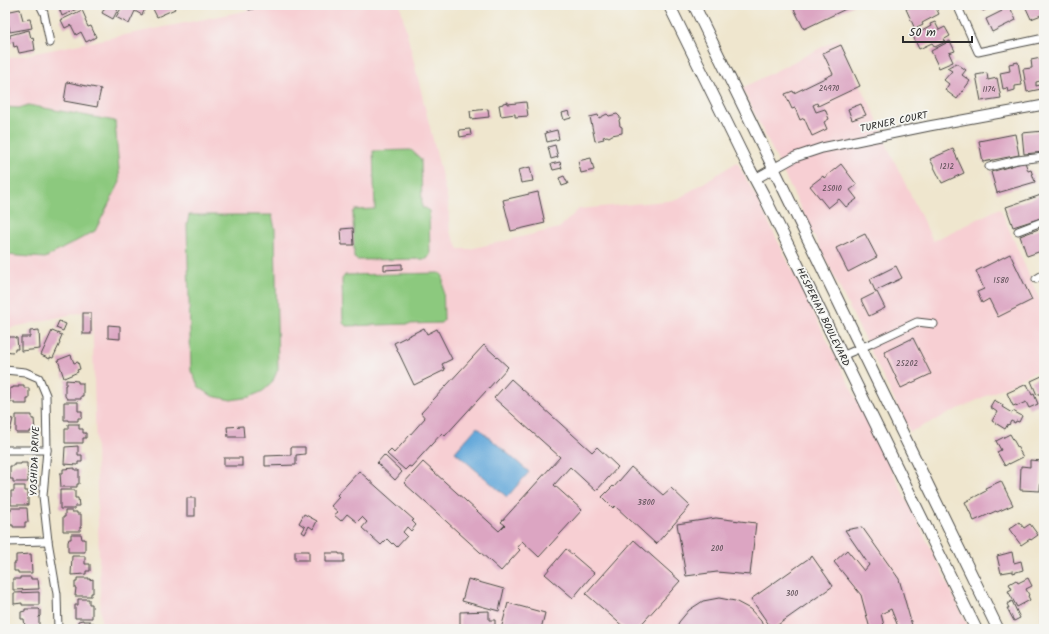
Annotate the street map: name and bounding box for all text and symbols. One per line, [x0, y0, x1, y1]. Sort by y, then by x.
scale bar [903, 18, 972, 44]
text: 50 m [909, 23, 936, 42]
house number: 24970 [819, 82, 839, 95]
house number: 1174 [982, 83, 996, 96]
street label: TURNER COURT [859, 107, 931, 137]
house number: 1212 [940, 160, 955, 173]
house number: 25010 [822, 182, 842, 195]
street label: HESPERIAN BOULEVARD [792, 265, 854, 370]
house number: 1580 [993, 274, 1009, 287]
house number: 25202 [896, 357, 918, 370]
street label: YOSHIDA DRIVE [26, 425, 44, 496]
house number: 3800 [637, 496, 655, 509]
house number: 200 [711, 542, 723, 555]
house number: 300 [786, 587, 798, 600]

